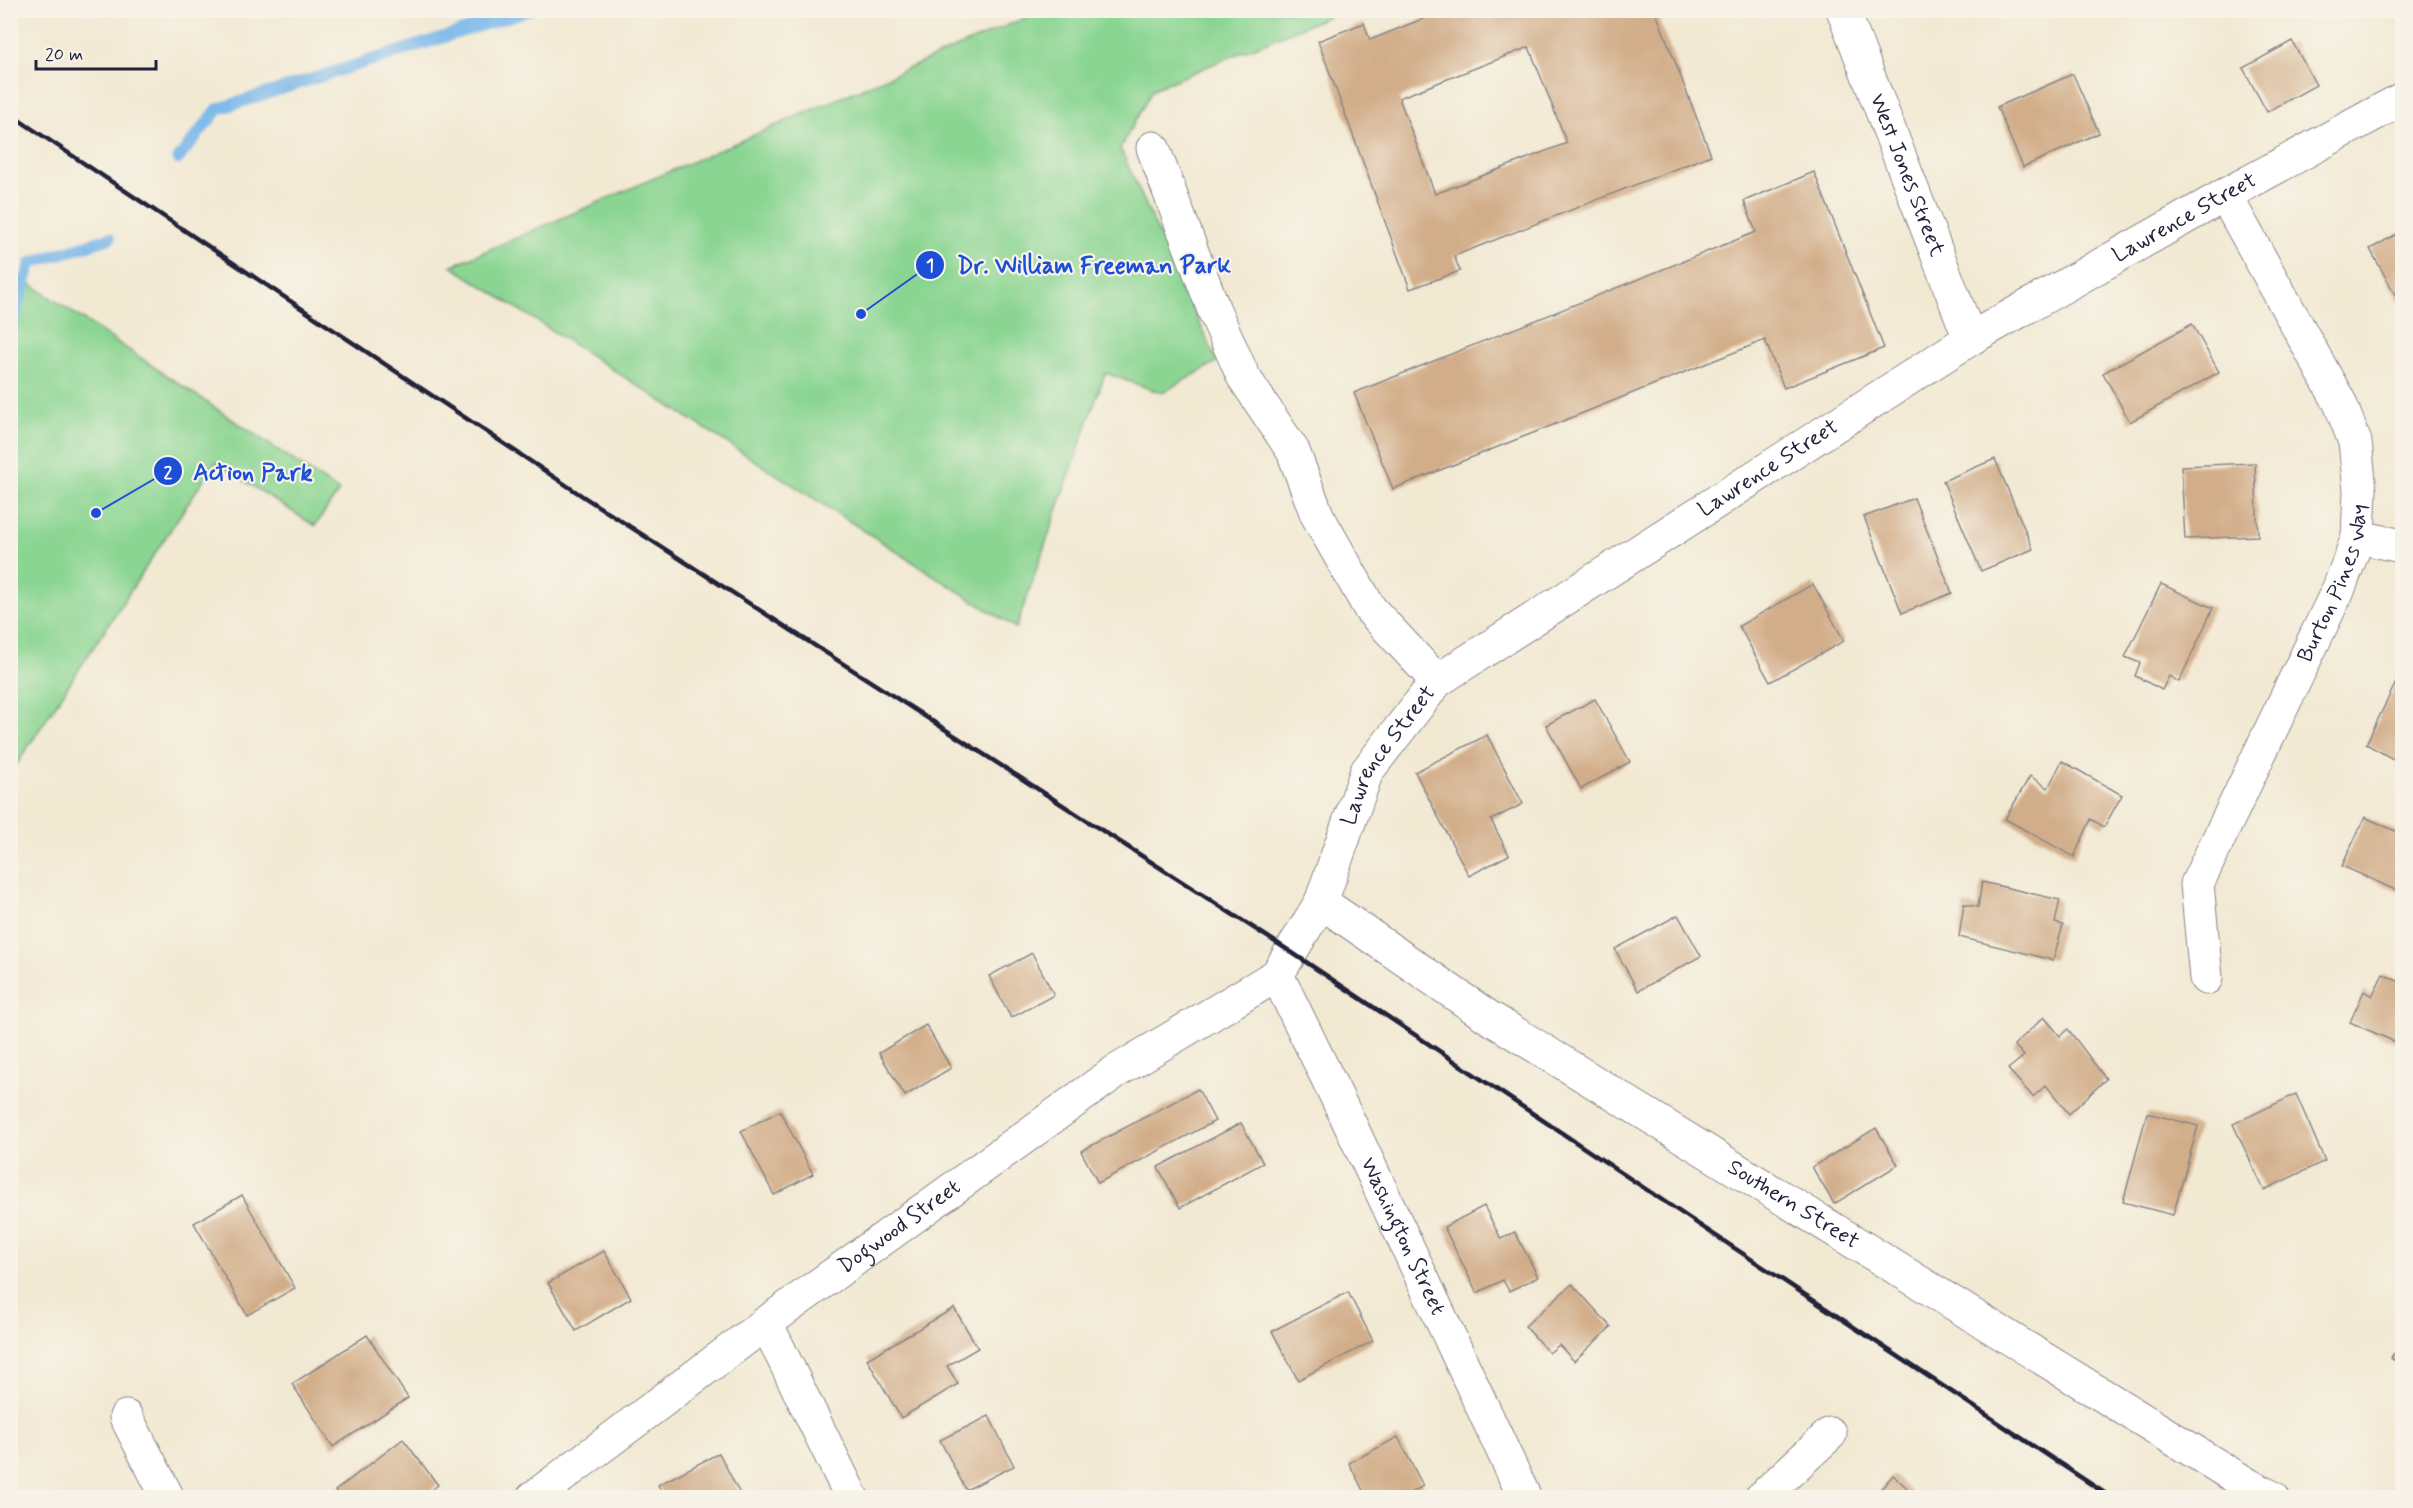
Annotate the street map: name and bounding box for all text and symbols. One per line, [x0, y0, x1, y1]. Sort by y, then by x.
scale bar [36, 33, 156, 71]
text: 20 m [45, 43, 83, 67]
street label: West Jones Street [1863, 90, 1951, 261]
street label: Lawrence Street [2108, 166, 2262, 270]
callout: Dr. William Freeman Park [915, 244, 1243, 286]
text: Dr. William Freeman Park [957, 251, 1231, 282]
text: 1 [926, 254, 934, 278]
street label: Lawrence Street [1693, 413, 1844, 524]
callout: Action Park [153, 450, 323, 492]
text: Action Park [193, 458, 313, 489]
text: 2 [164, 461, 173, 485]
street label: Burton Pines Way [2291, 503, 2373, 667]
street label: Lawrence Street [1335, 680, 1442, 829]
street label: Washington Street [1354, 1153, 1451, 1320]
street label: Southern Street [1722, 1153, 1864, 1256]
street label: Dogwood Street [833, 1173, 966, 1280]

